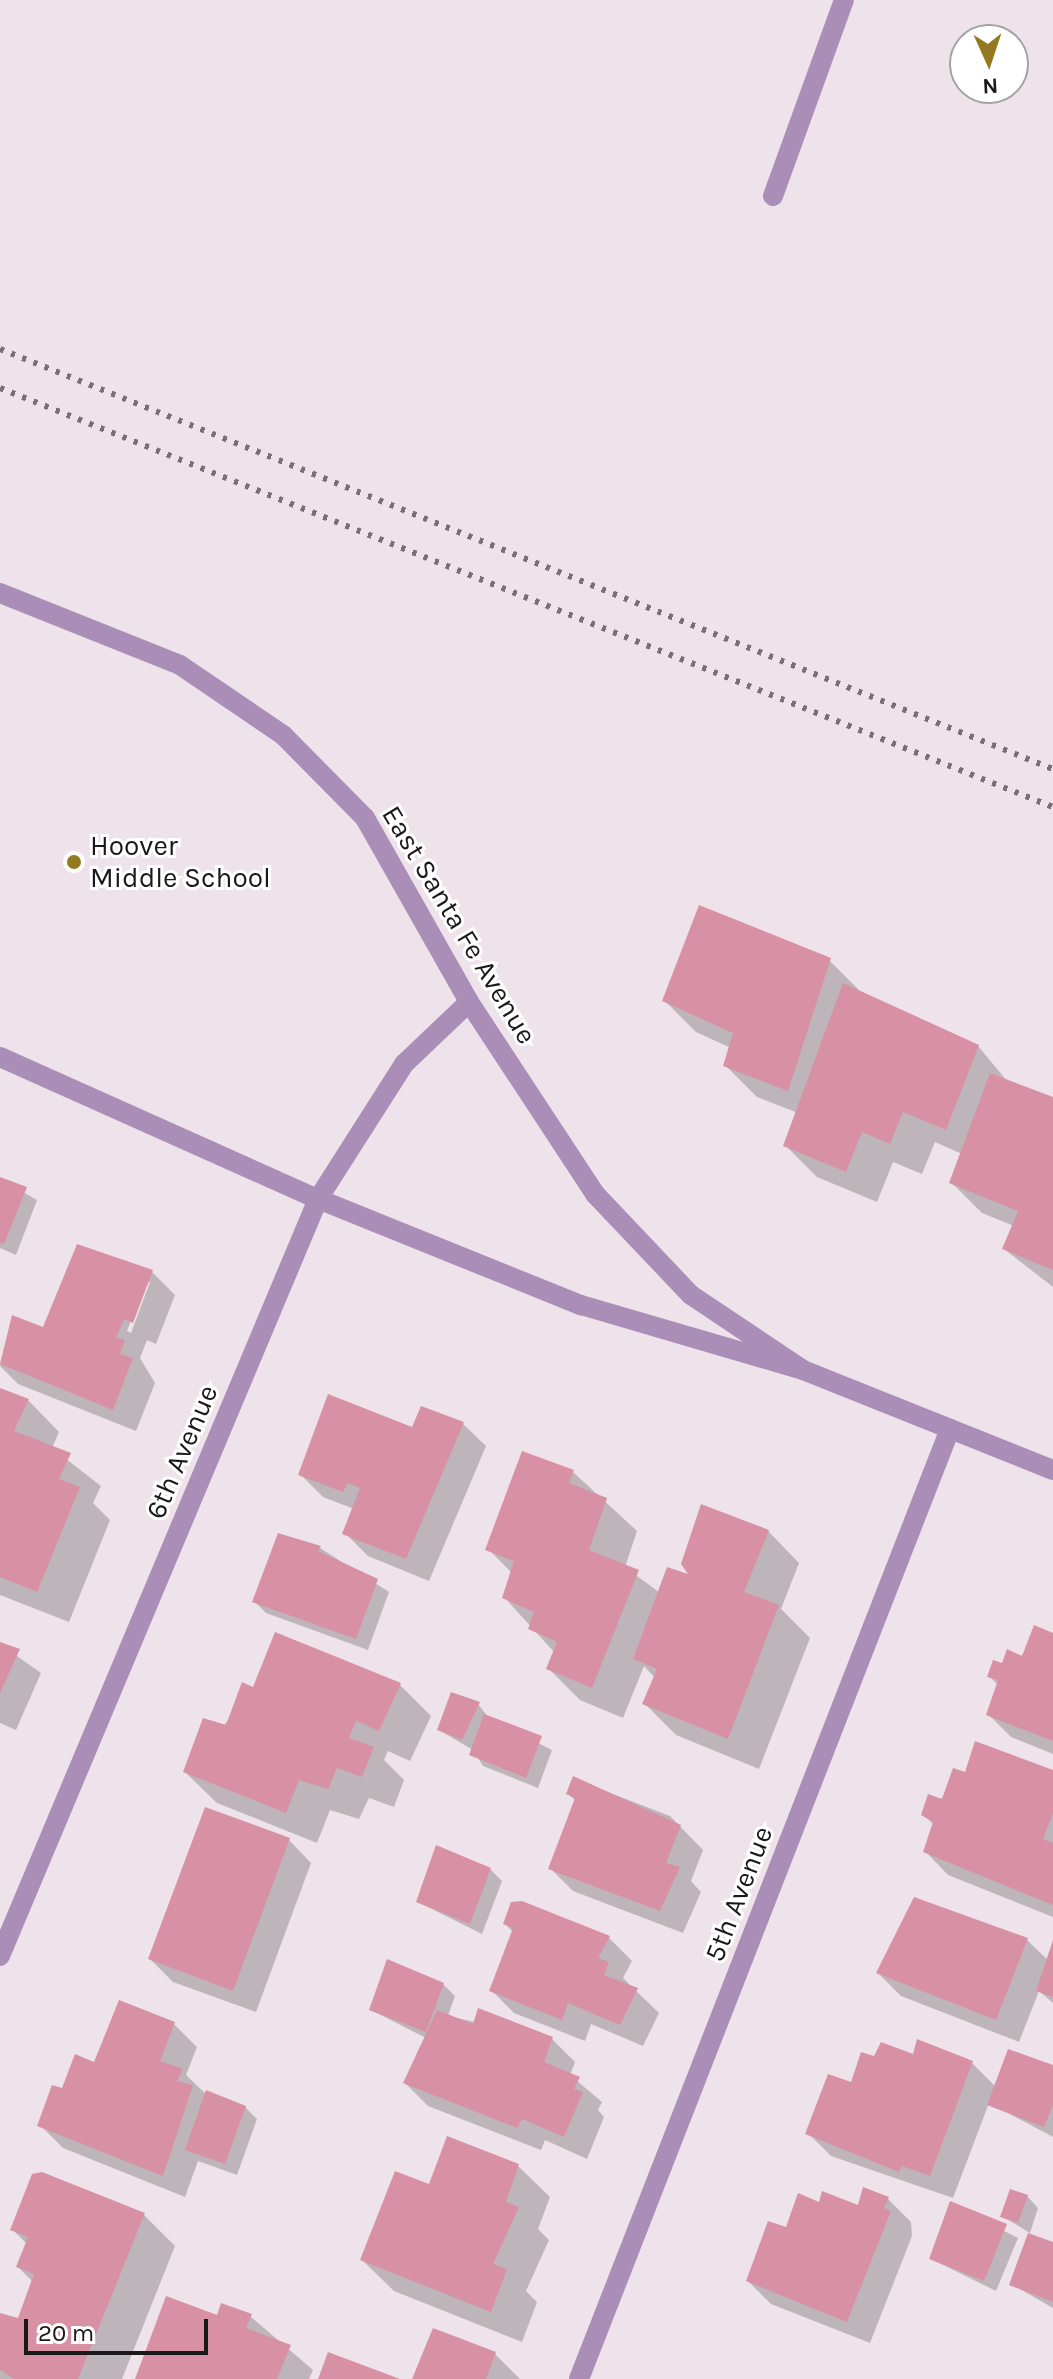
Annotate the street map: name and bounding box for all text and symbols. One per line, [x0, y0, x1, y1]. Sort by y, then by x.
north arrow [949, 24, 1029, 104]
text: N [982, 73, 999, 99]
street label: East Santa Fe Avenue [375, 800, 543, 1050]
place label: Hoover Middle School [90, 829, 271, 895]
marker: Hoover Middle School [65, 853, 83, 871]
street label: 6th Avenue [139, 1380, 225, 1524]
street label: 5th Avenue [698, 1822, 780, 1966]
scale bar [28, 2303, 212, 2353]
text: 20 m [38, 2319, 94, 2347]

